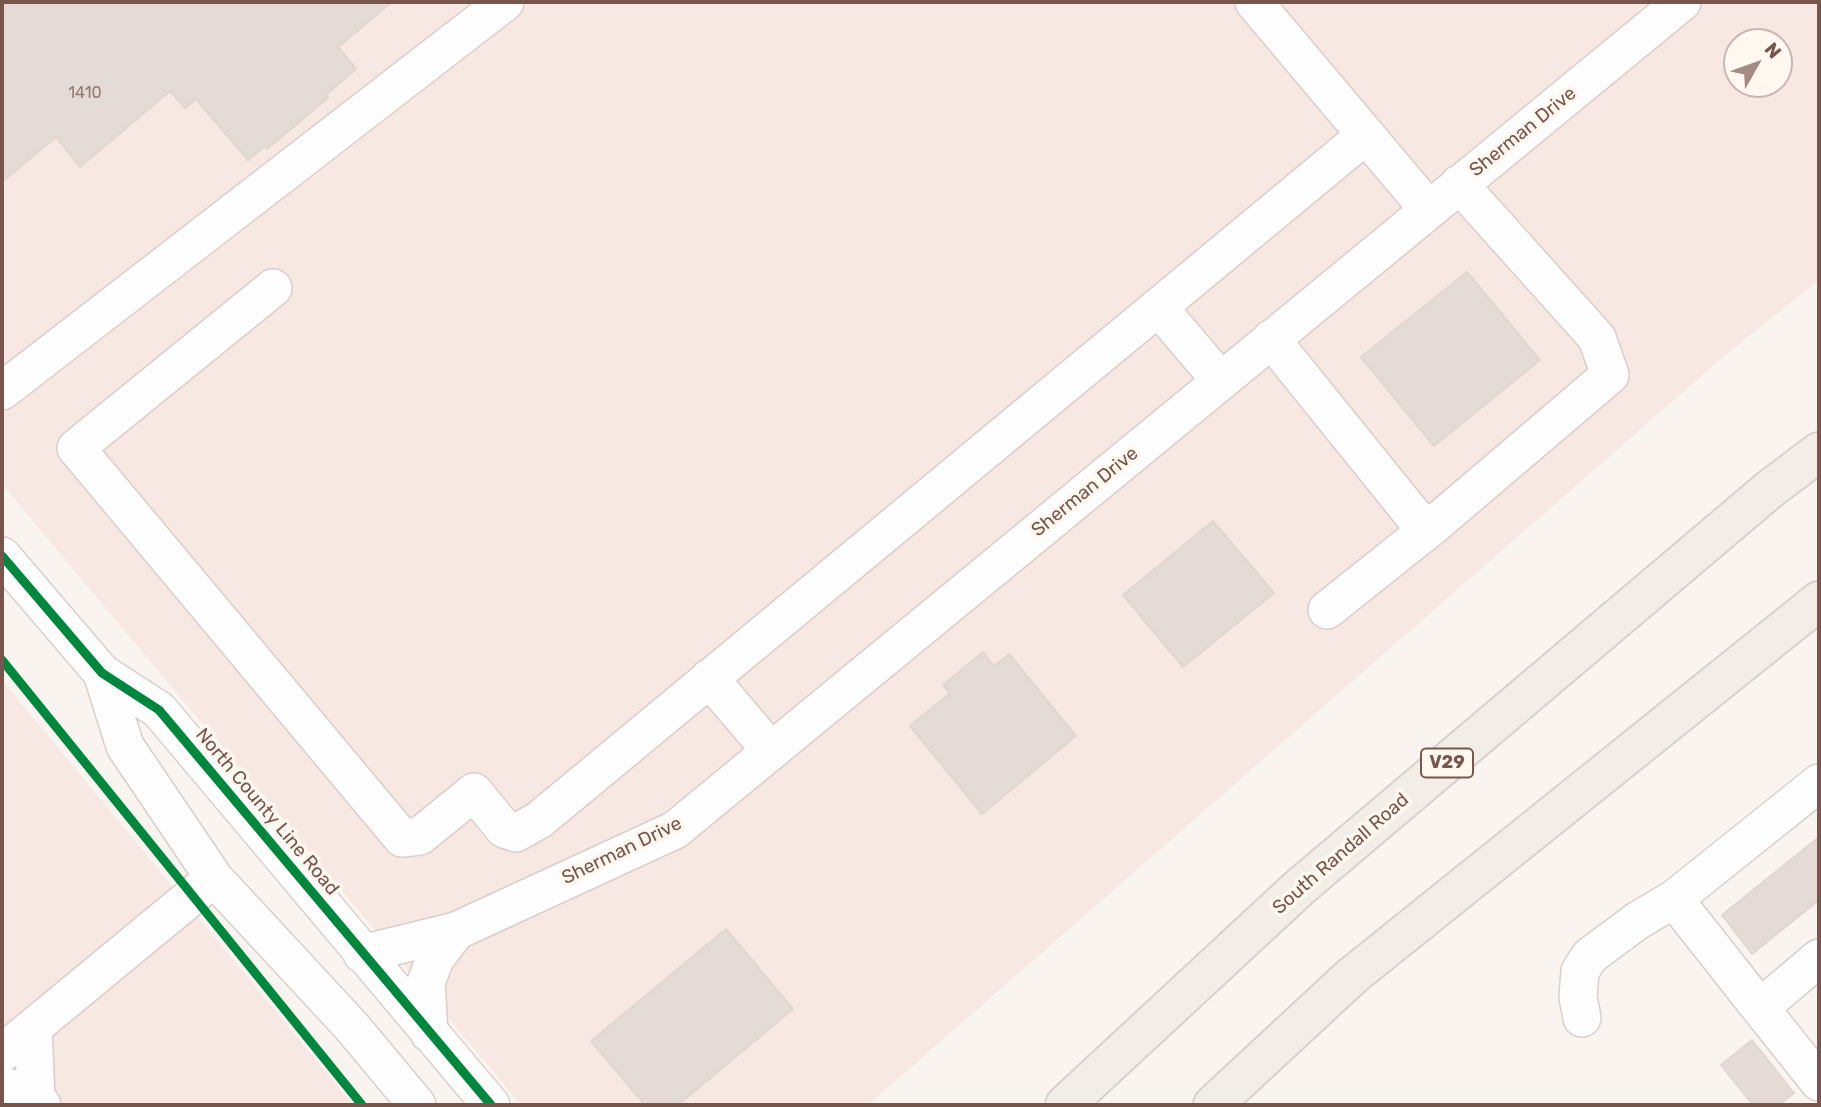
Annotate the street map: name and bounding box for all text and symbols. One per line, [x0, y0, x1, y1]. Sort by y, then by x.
north arrow [1723, 28, 1793, 98]
text: N [1760, 38, 1786, 63]
street label: Sherman Drive [1465, 82, 1581, 182]
house number: 1410 [68, 83, 102, 103]
street label: Sherman Drive [1027, 442, 1143, 542]
street label: North County Line Road [190, 724, 344, 900]
road number: V29 [1421, 748, 1473, 778]
street label: South Randall Road [1268, 789, 1414, 919]
street label: Sherman Drive [558, 812, 686, 890]

